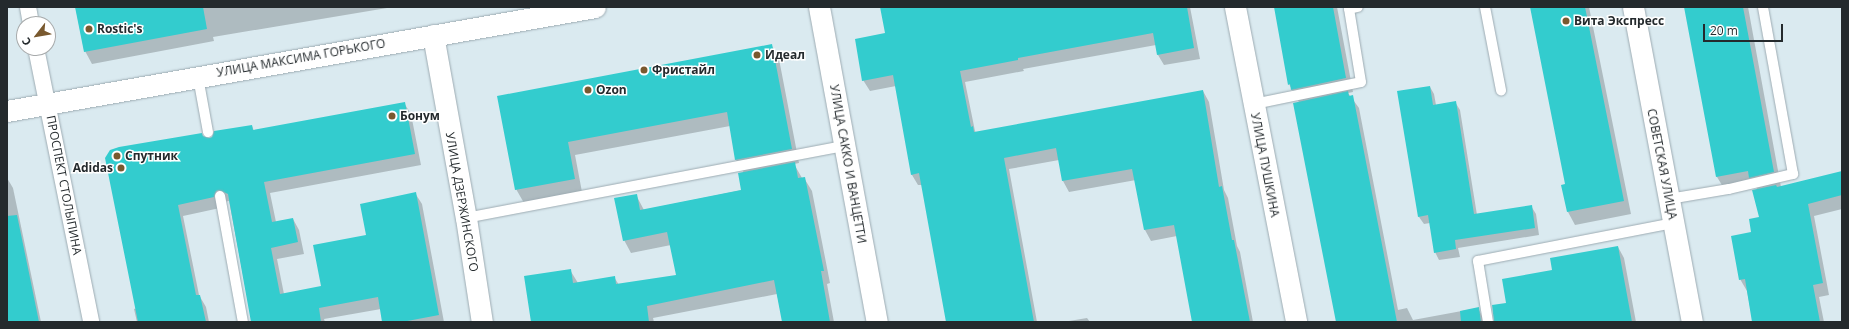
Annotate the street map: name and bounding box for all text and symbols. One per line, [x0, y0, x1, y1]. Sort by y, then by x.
place label: Вита Экспресс [1574, 14, 1664, 28]
north arrow [16, 16, 56, 56]
marker: Вита Экспресс [1561, 16, 1571, 26]
scale bar [1705, 16, 1785, 42]
place label: Rostic's [97, 22, 143, 36]
text: 20 m [1710, 22, 1738, 39]
marker: Rostic's [84, 24, 94, 34]
text: С [18, 35, 34, 49]
street label: УЛИЦА МАКСИМА ГОРЬКОГО [216, 36, 386, 80]
place label: Идеал [765, 48, 805, 62]
marker: Идеал [752, 50, 762, 60]
place label: Фристайл [652, 63, 715, 77]
marker: Фристайл [639, 65, 649, 75]
place label: Ozon [596, 83, 627, 97]
street label: УЛИЦА САККО И ВАНЦЕТТИ [827, 83, 869, 245]
marker: Ozon [583, 85, 593, 95]
street label: СОВЕТСКАЯ УЛИЦА [1644, 107, 1680, 221]
place label: Бонум [400, 109, 440, 123]
marker: Бонум [387, 111, 397, 121]
street label: УЛИЦА ПУШКИНА [1248, 112, 1282, 218]
street label: ПРОСПЕКТ СТОЛЫПИНА [43, 114, 85, 256]
street label: УЛИЦА ДЗЕРЖИНСКОГО [443, 131, 481, 273]
place label: Спутник [125, 149, 178, 163]
marker: Спутник [112, 151, 122, 161]
place label: Adidas [73, 161, 113, 175]
marker: Adidas [116, 163, 126, 173]

